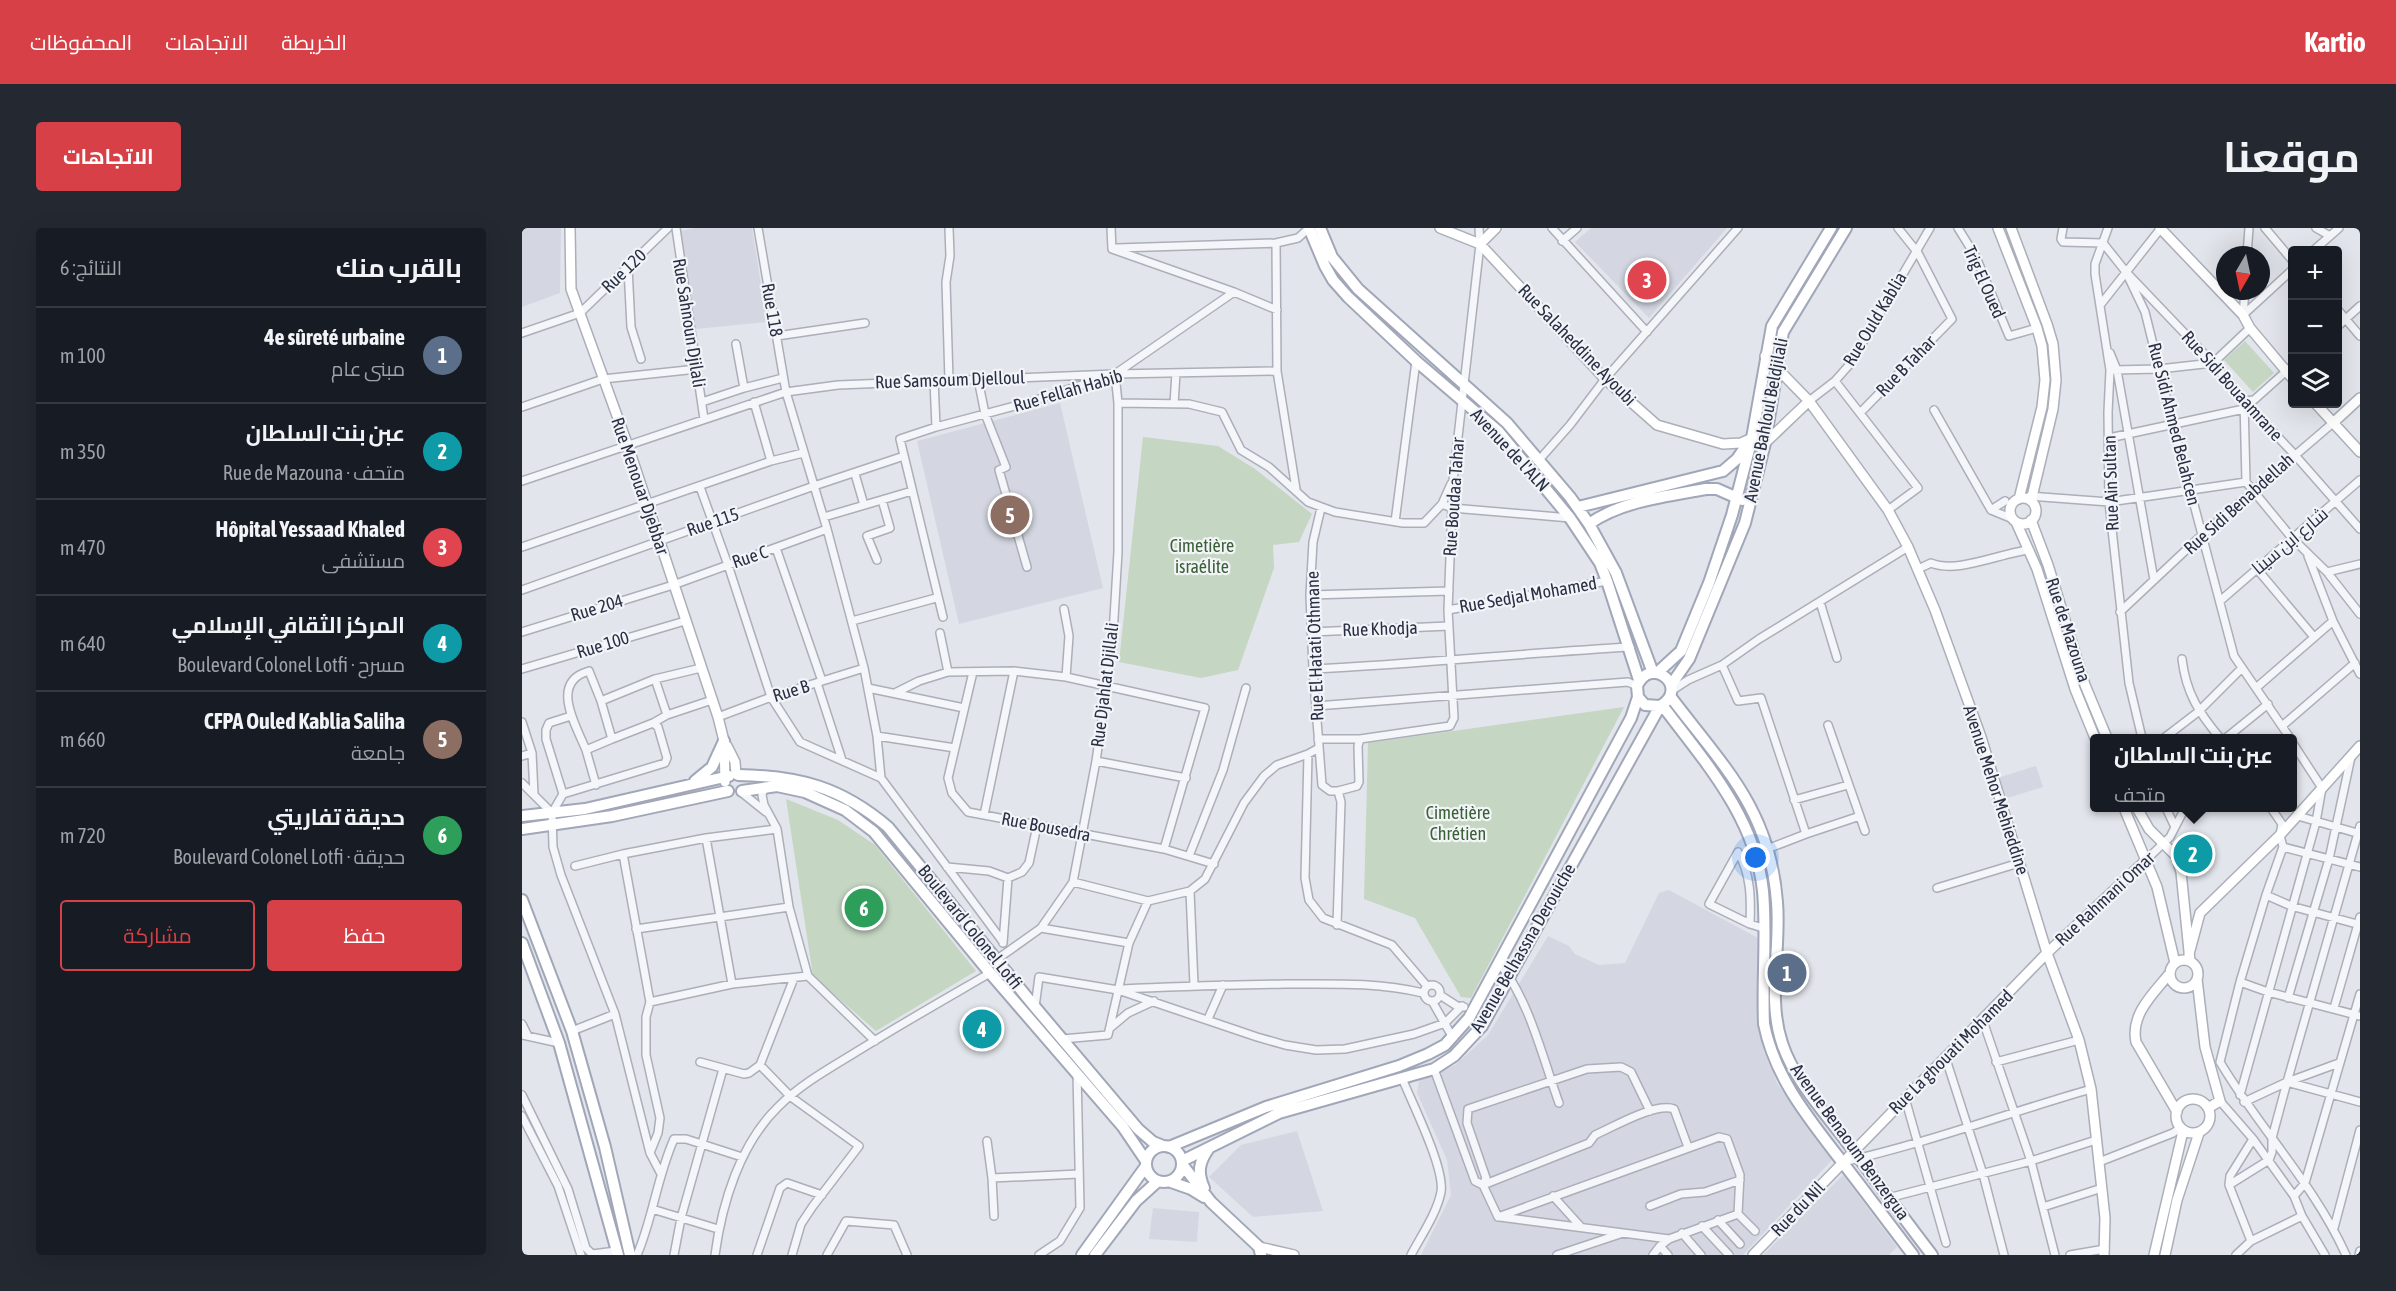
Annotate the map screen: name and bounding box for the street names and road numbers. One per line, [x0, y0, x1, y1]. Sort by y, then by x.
street label: Trig El Oued [1959, 242, 2010, 321]
street label: Rue 120 [597, 244, 650, 297]
street label: Rue Sahnoun Djilali [669, 257, 710, 389]
street label: Rue Ould Kablia [1838, 268, 1911, 369]
street label: Rue Salaheddine Ayoubi [1514, 280, 1641, 410]
street label: Rue 118 [757, 282, 787, 338]
street label: Rue Sidi Bouaamrane [2177, 326, 2287, 445]
street label: Rue B Tahar [1871, 330, 1940, 401]
street label: Avenue Bahloul Beldjilali [1739, 336, 1792, 504]
street label: Rue Sidi Ahmed Belahcen [2144, 340, 2205, 507]
street label: Rue Fellah Habib [1011, 365, 1125, 416]
street label: Rue Samsoum Djelloul [875, 366, 1025, 393]
street label: Avenue de l'ALN [1467, 404, 1554, 495]
street label: Rue Menouar Djebbar [607, 414, 674, 558]
street label: Rue Ain Sultan [2098, 435, 2123, 531]
street label: Rue Boudaa Tahar [1439, 436, 1468, 557]
street label: Rue Sidi Benabdellah [2179, 449, 2298, 559]
street label: Rue 115 [684, 503, 742, 540]
street label: شارع ابن سينا [2247, 503, 2333, 580]
street label: Rue C [729, 541, 770, 572]
street label: Rue El Hatati Othmane [1301, 571, 1328, 721]
street label: Rue Sedjal Mohamed [1457, 572, 1598, 617]
street label: Rue de Mazouna [2042, 575, 2095, 685]
street label: Rue 204 [568, 590, 626, 625]
street label: Rue Khodja [1342, 617, 1418, 640]
street label: Rue Djahlat Djillali [1086, 621, 1123, 749]
street label: Rue 100 [574, 627, 632, 662]
street label: Rue B [770, 675, 812, 706]
street label: Avenue Mehor Mehieddine [1959, 703, 2034, 877]
street label: Rue Bousedra [1000, 808, 1092, 845]
street label: Rue Rahmani Omar [2051, 847, 2159, 950]
street label: Boulevard Colonel Lotfi [914, 860, 1027, 993]
street label: Avenue Belhassna Derouiche [1466, 860, 1580, 1036]
street label: Rue La ghouati Mohamed [1884, 985, 2017, 1118]
street label: Avenue Benaoum Benzergua [1787, 1059, 1914, 1224]
street label: Rue du Nil [1767, 1177, 1829, 1240]

